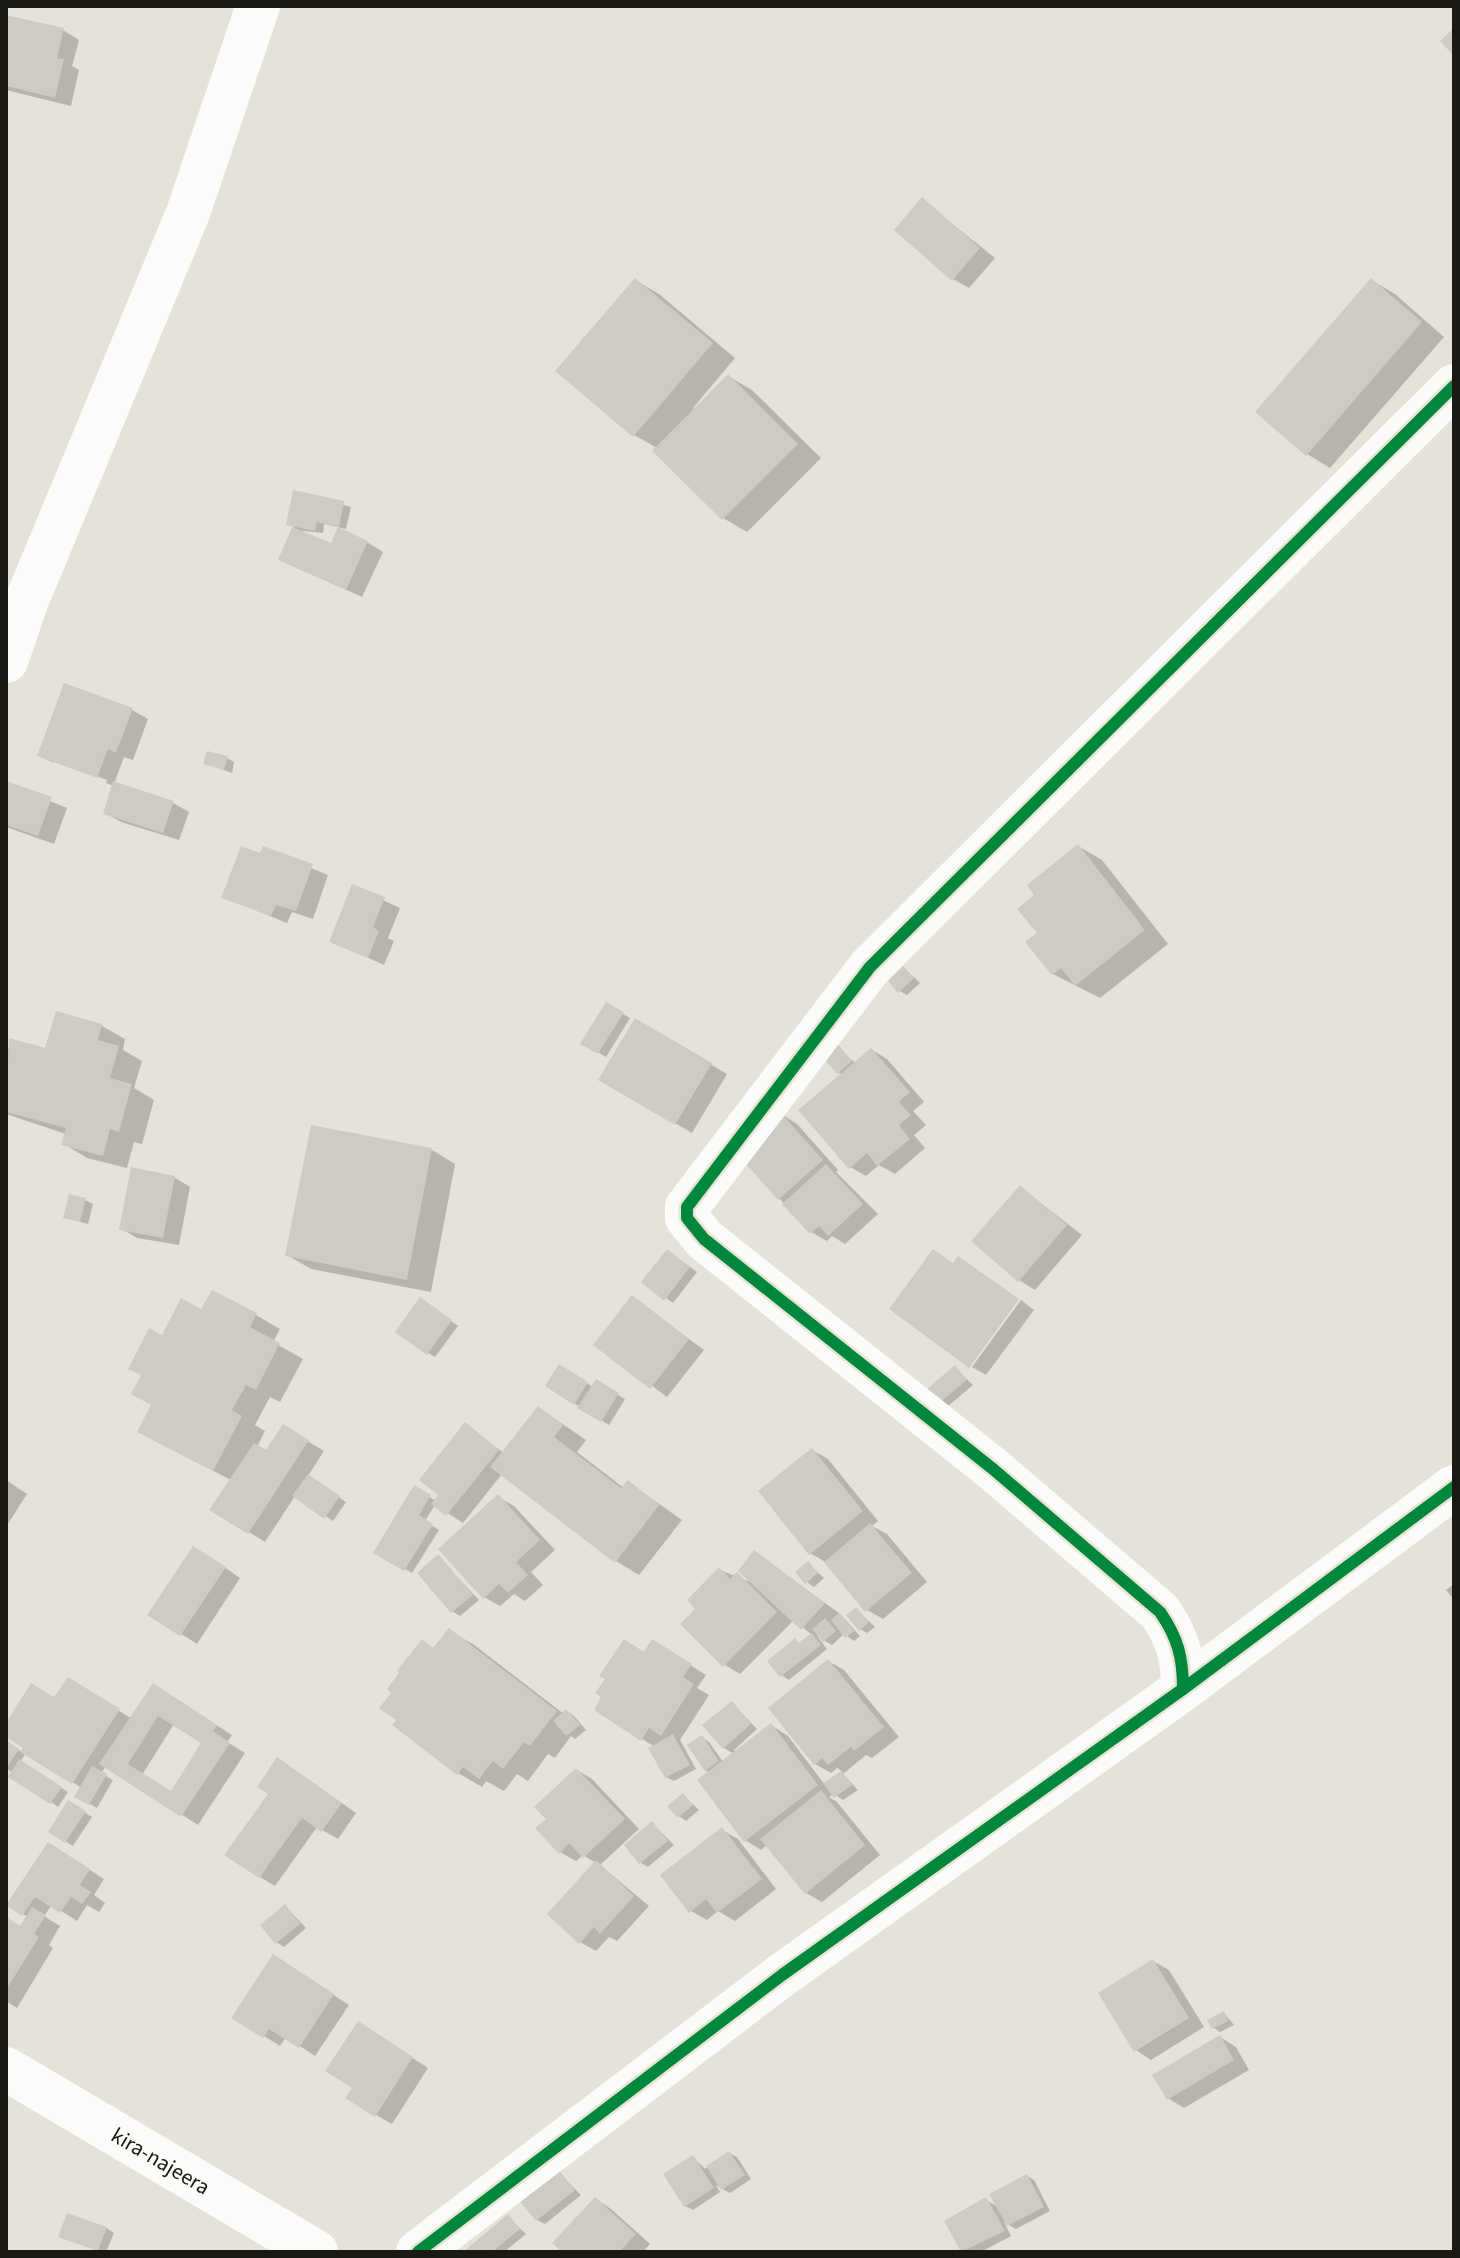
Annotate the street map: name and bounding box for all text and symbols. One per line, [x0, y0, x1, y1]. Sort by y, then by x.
street label: kira-najeera [105, 2120, 216, 2203]

